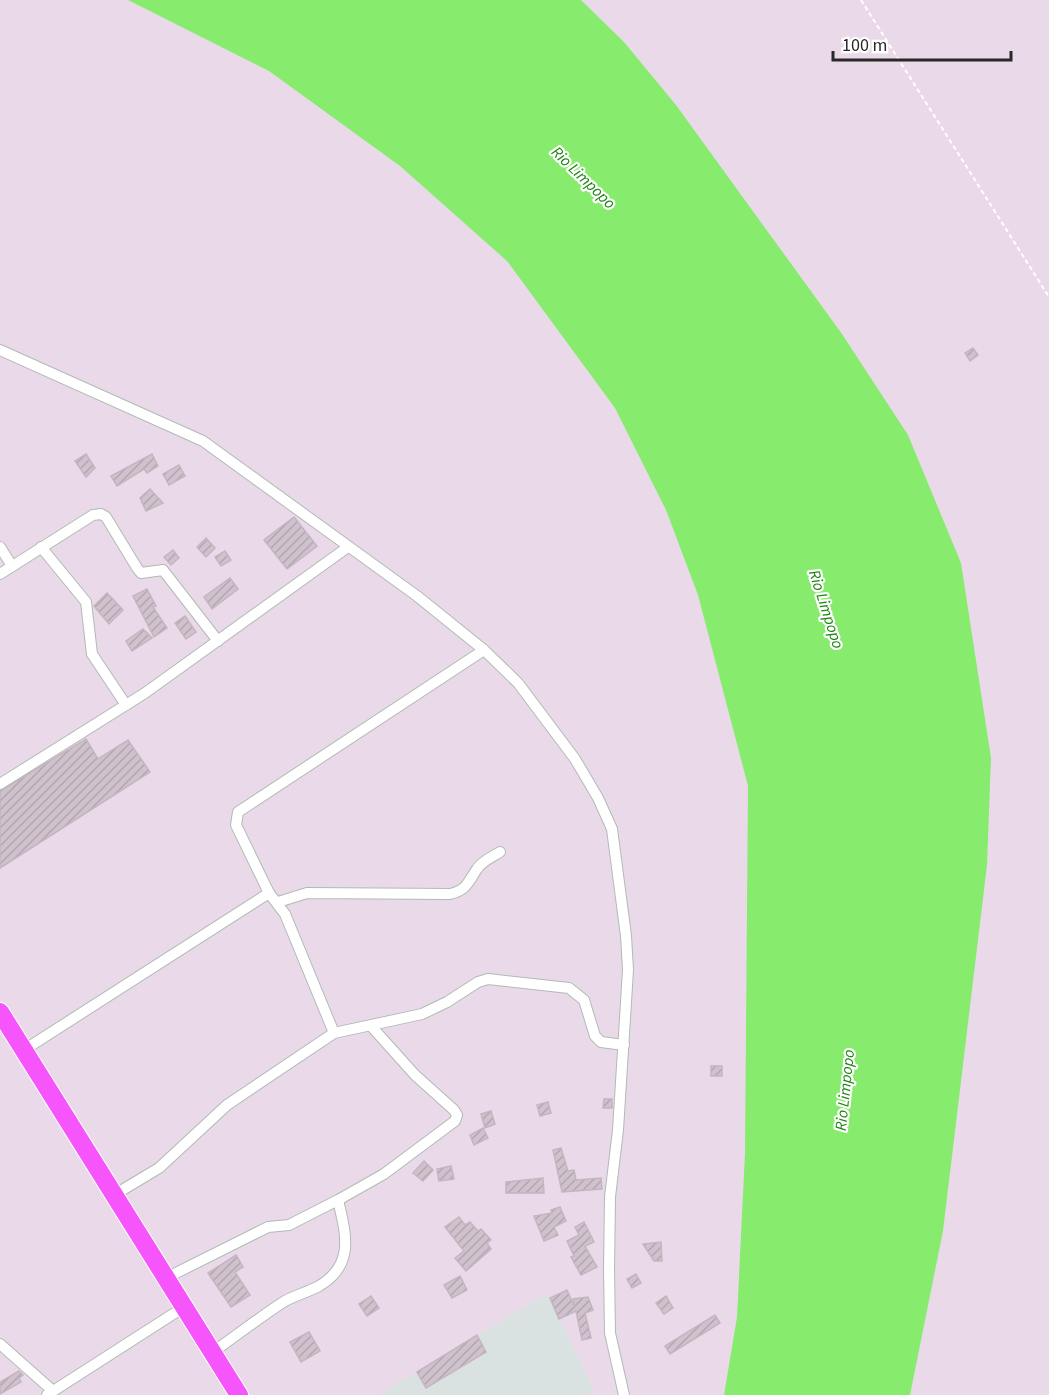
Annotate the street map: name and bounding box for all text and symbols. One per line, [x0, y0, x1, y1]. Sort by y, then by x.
scale bar [833, 24, 1012, 62]
text: 100 m [842, 33, 887, 58]
water label: Rio Limpopo [546, 141, 620, 214]
water label: Rio Limpopo [803, 567, 849, 652]
water label: Rio Limpopo [830, 1048, 860, 1132]

